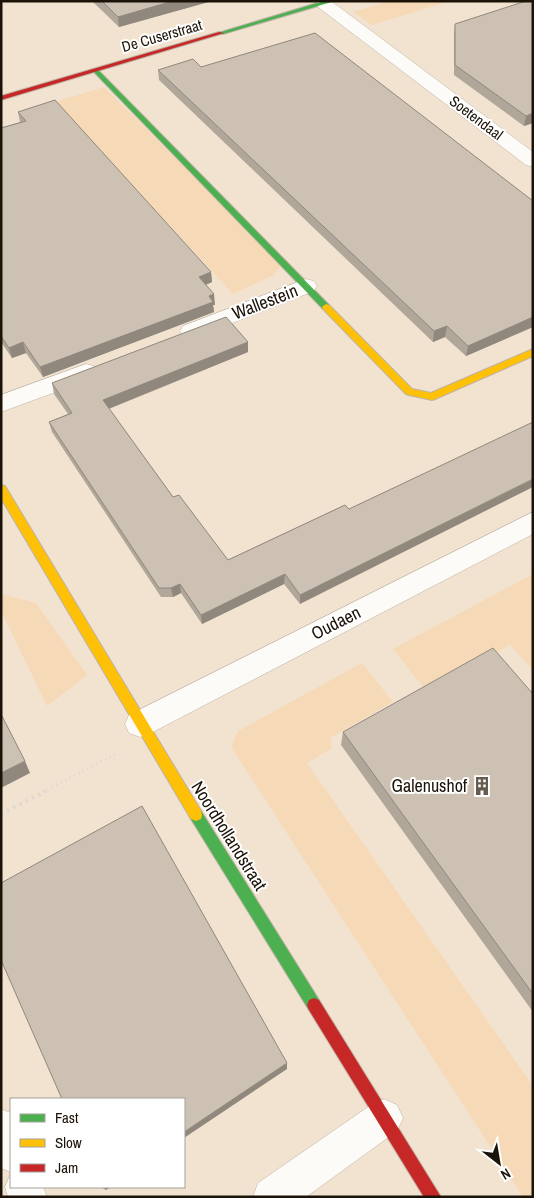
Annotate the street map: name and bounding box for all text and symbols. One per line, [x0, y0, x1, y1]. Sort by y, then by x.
street label: De Cuserstraat [119, 14, 205, 57]
street label: Soetendaal [445, 90, 507, 145]
street label: Wallestein [228, 278, 301, 325]
street label: Oudaen [307, 599, 365, 646]
place label: Galenushof [392, 773, 468, 798]
building icon: Galenushof [471, 775, 493, 797]
street label: Noordhollandstraat [186, 776, 273, 895]
legend [10, 1098, 185, 1188]
text: Fast [55, 1107, 79, 1128]
text: Slow [55, 1132, 82, 1153]
north arrow [474, 1138, 524, 1188]
text: Jam [55, 1157, 78, 1178]
text: N [498, 1164, 514, 1184]

